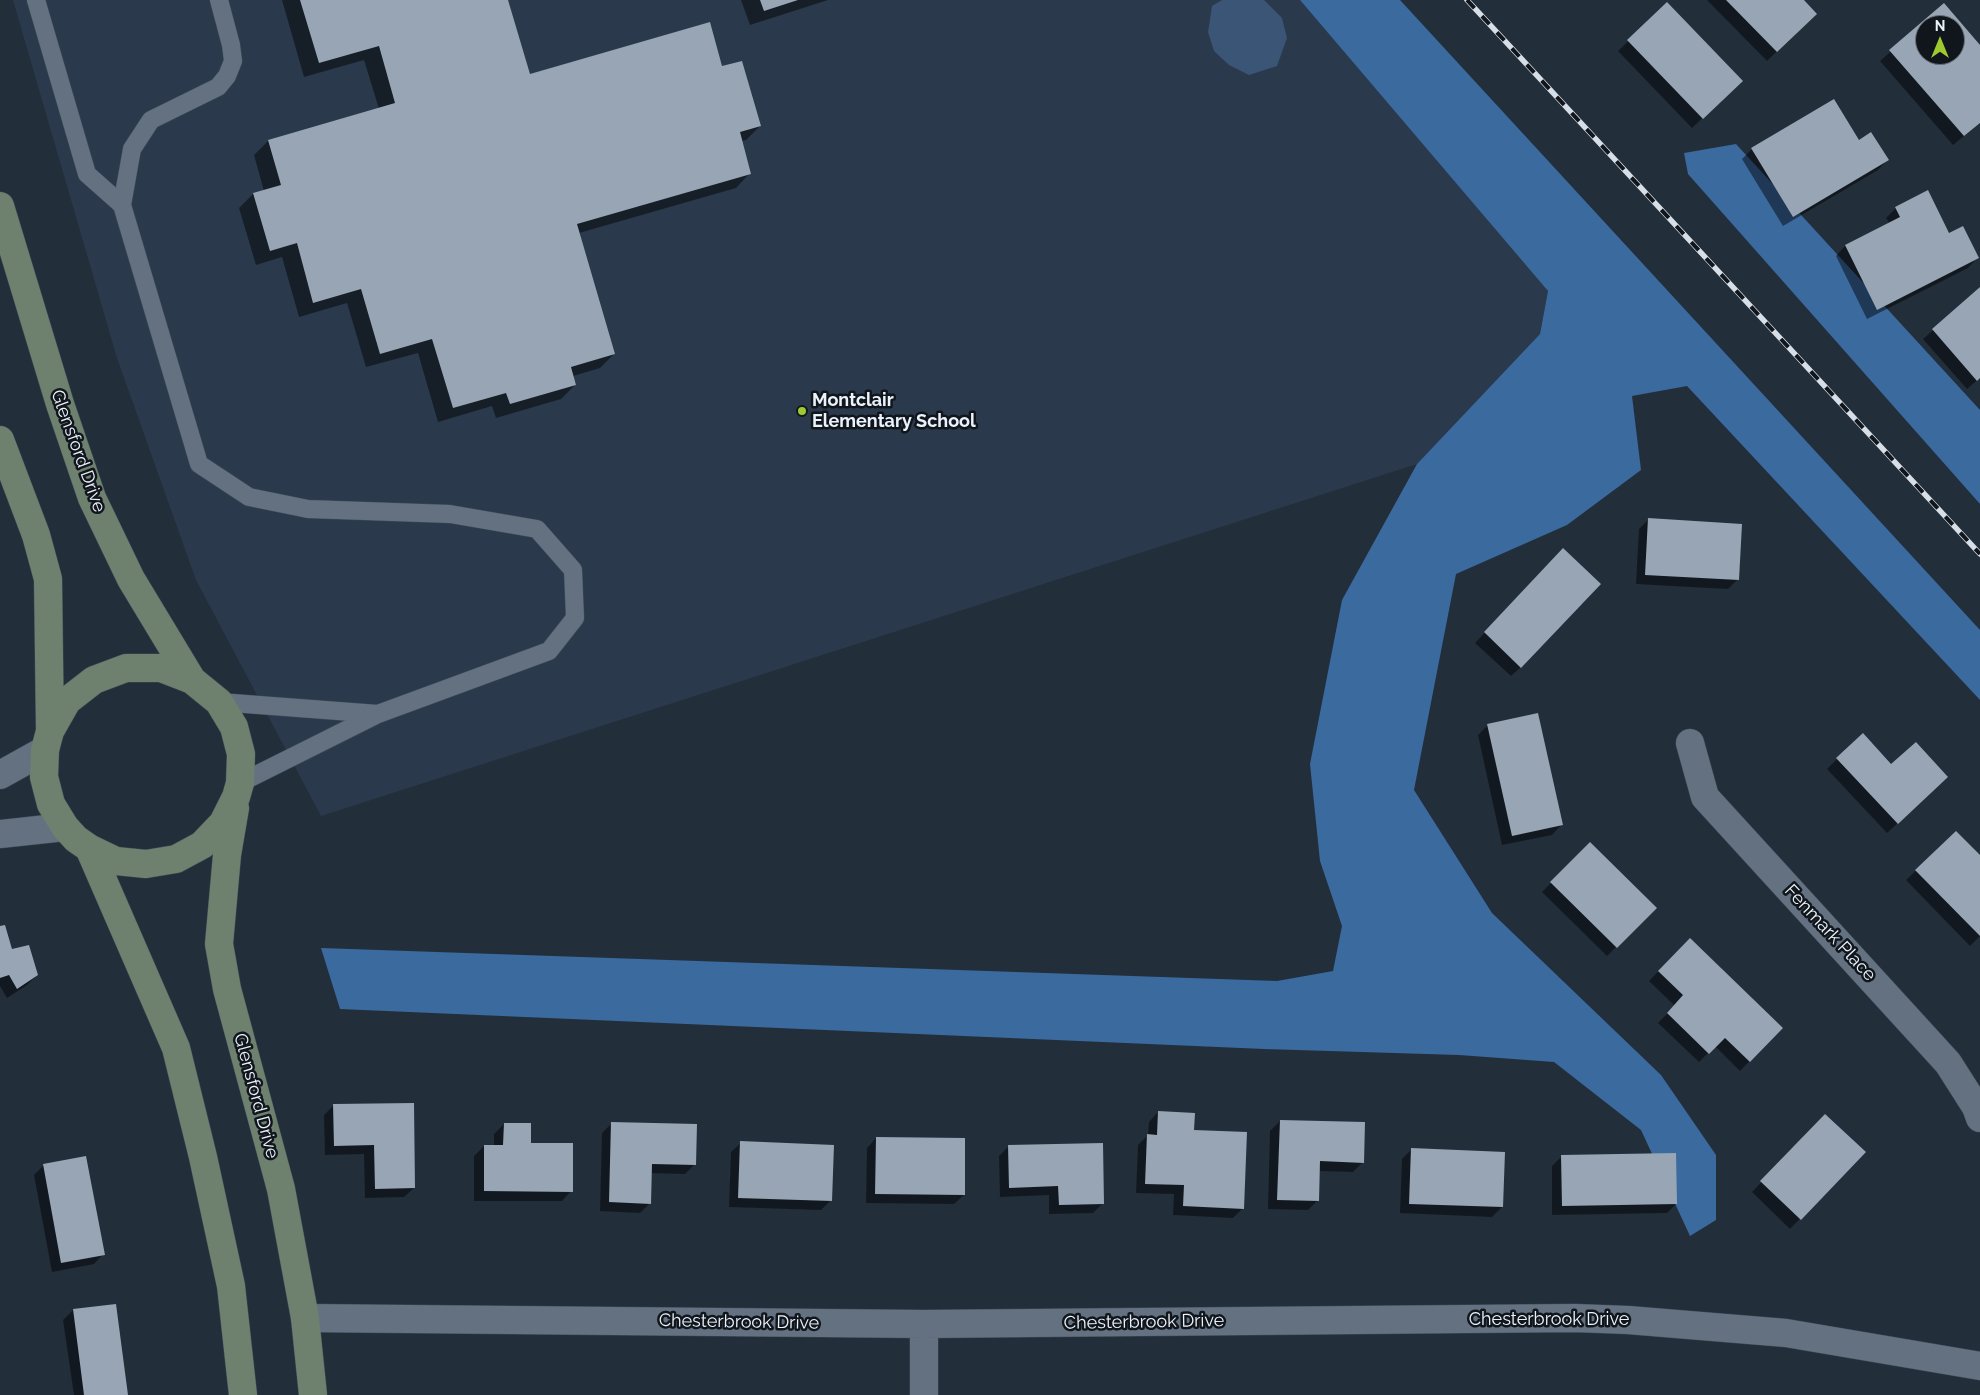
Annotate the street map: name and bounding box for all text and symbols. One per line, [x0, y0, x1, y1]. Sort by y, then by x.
north arrow [1915, 15, 1965, 65]
text: N [1935, 18, 1945, 34]
street label: Glensford Drive [46, 387, 110, 515]
place label: Montclair Elementary School [812, 390, 976, 432]
marker: Montclair Elementary School [796, 405, 808, 417]
street label: Fenmark Place [1780, 880, 1880, 986]
street label: Glensford Drive [229, 1031, 283, 1161]
street label: Chesterbrook Drive [1469, 1309, 1629, 1331]
street label: Chesterbrook Drive [659, 1310, 819, 1334]
street label: Chesterbrook Drive [1064, 1310, 1224, 1334]

